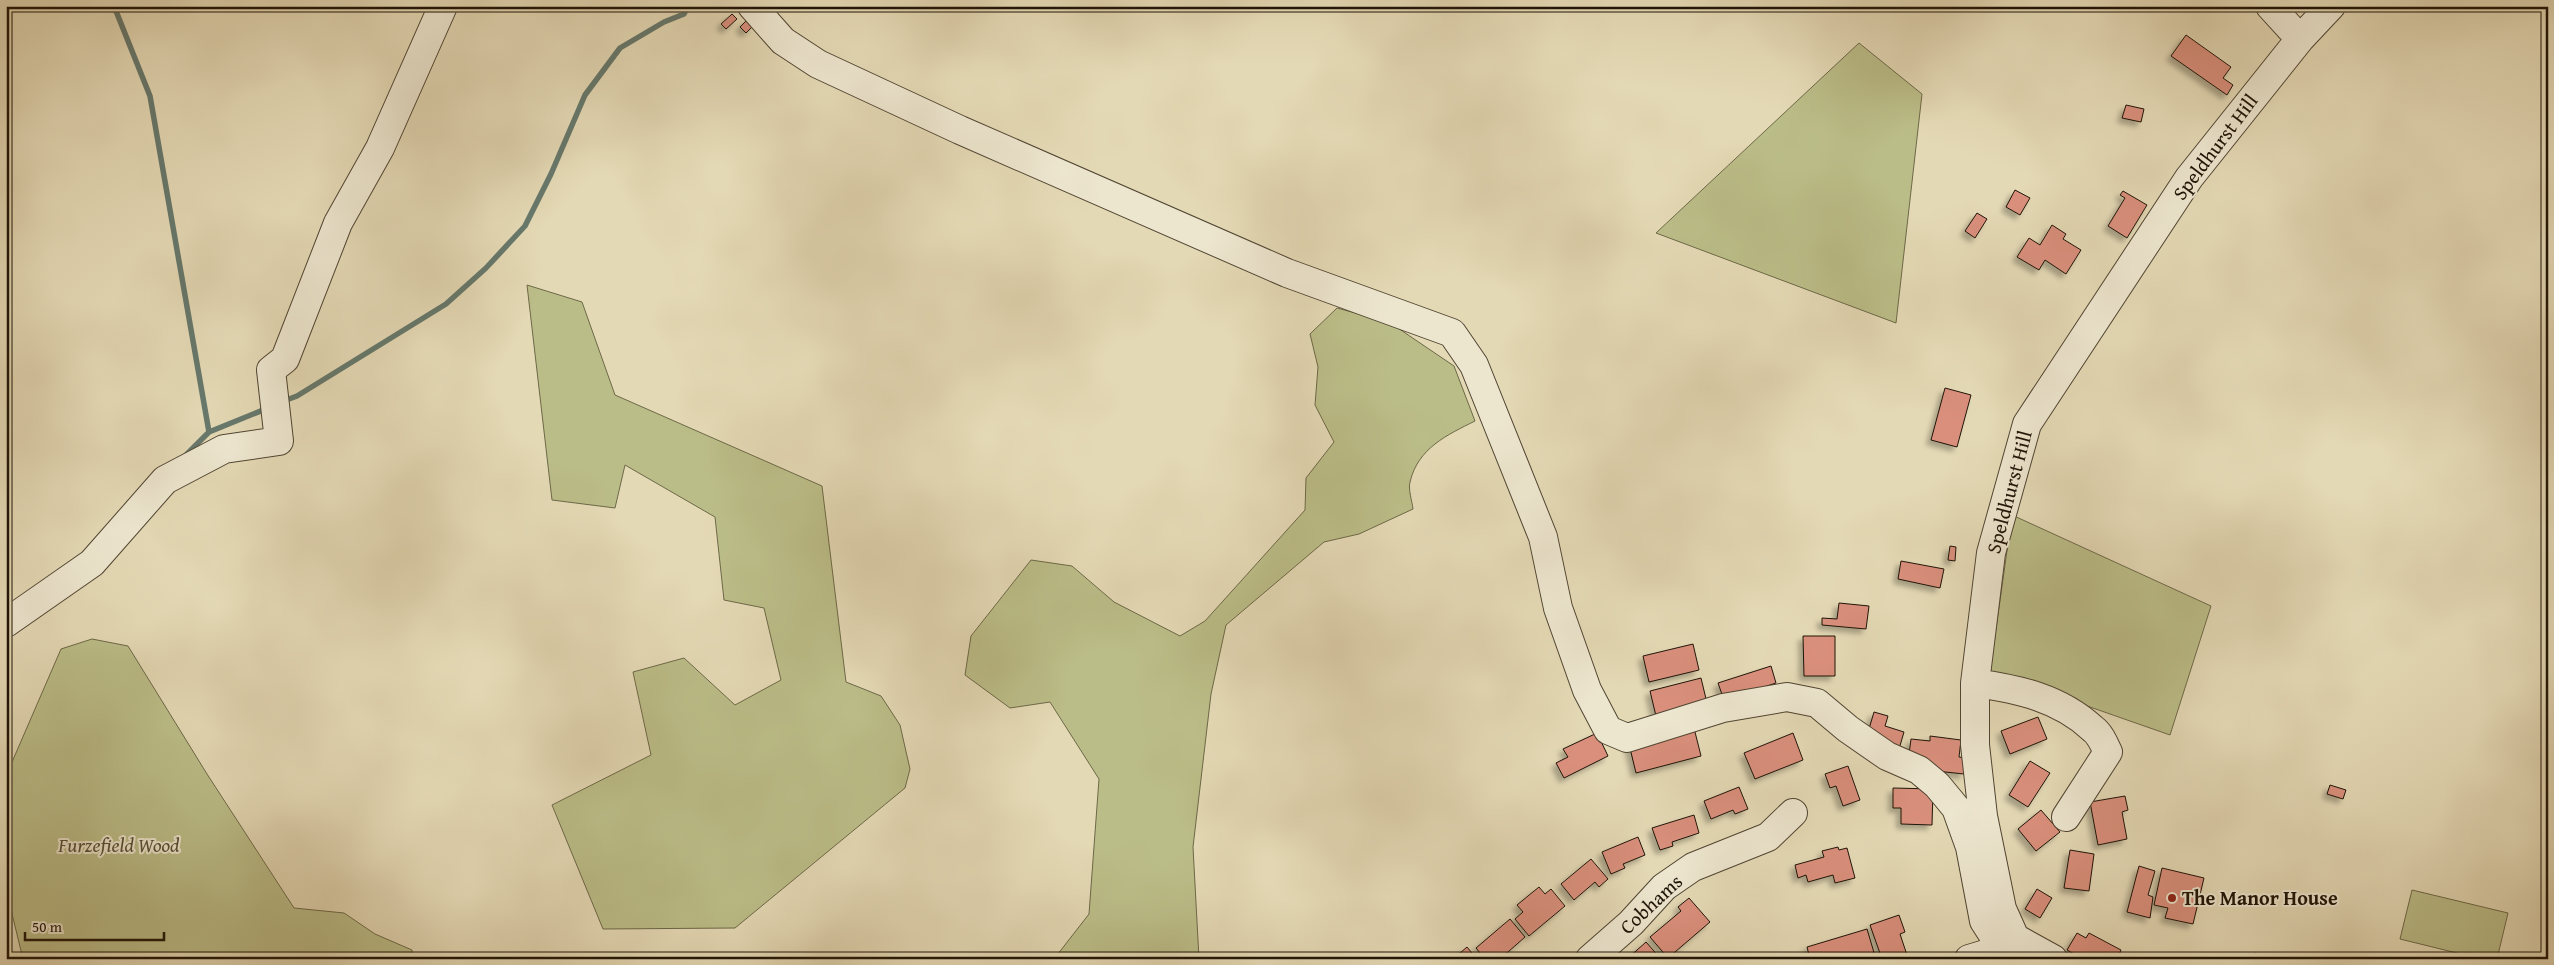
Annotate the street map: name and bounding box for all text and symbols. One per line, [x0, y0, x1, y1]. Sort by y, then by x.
street label: Speldhurst Hill [2165, 87, 2264, 206]
street label: Speldhurst Hill [1978, 427, 2039, 556]
park label: Furzefield Wood [57, 830, 180, 859]
street label: Cobhams [1613, 867, 1689, 940]
place label: The Manor House [2182, 883, 2338, 912]
marker: The Manor House [2166, 892, 2178, 904]
scale bar [25, 910, 164, 942]
text: 50 m [32, 916, 63, 937]

